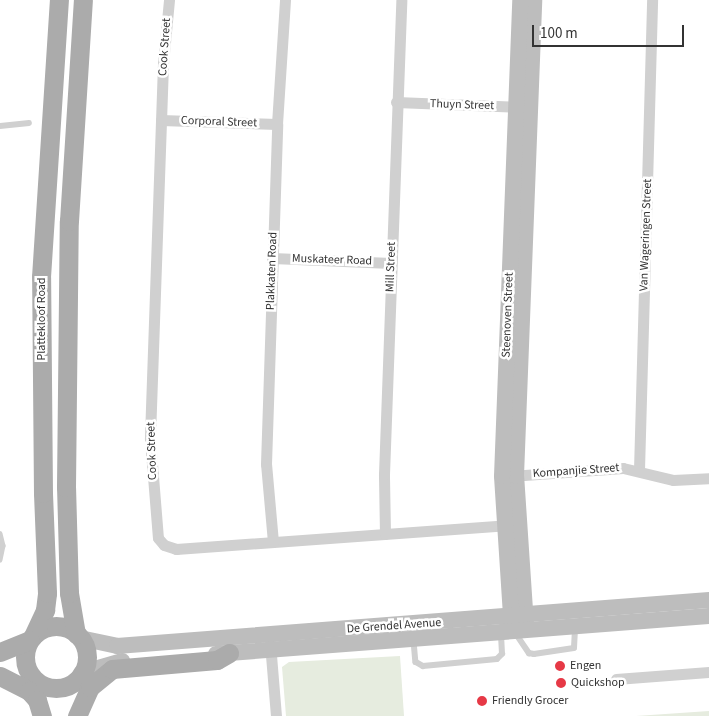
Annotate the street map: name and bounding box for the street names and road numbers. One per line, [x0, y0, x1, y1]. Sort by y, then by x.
street label: Cook Street [156, 17, 174, 77]
street label: Thuyn Street [430, 97, 494, 113]
street label: Corporal Street [181, 113, 257, 131]
street label: Van Wageringen Street [637, 178, 655, 292]
street label: Plakkaten Road [263, 232, 281, 310]
street label: Mill Street [383, 242, 399, 292]
street label: Muskateer Road [292, 251, 372, 269]
street label: Steenoven Street [499, 272, 517, 358]
street label: Plattekloof Road [35, 277, 49, 361]
street label: Cook Street [144, 422, 160, 480]
street label: Kompanjie Street [532, 461, 620, 481]
street label: De Grendel Avenue [346, 616, 442, 636]

